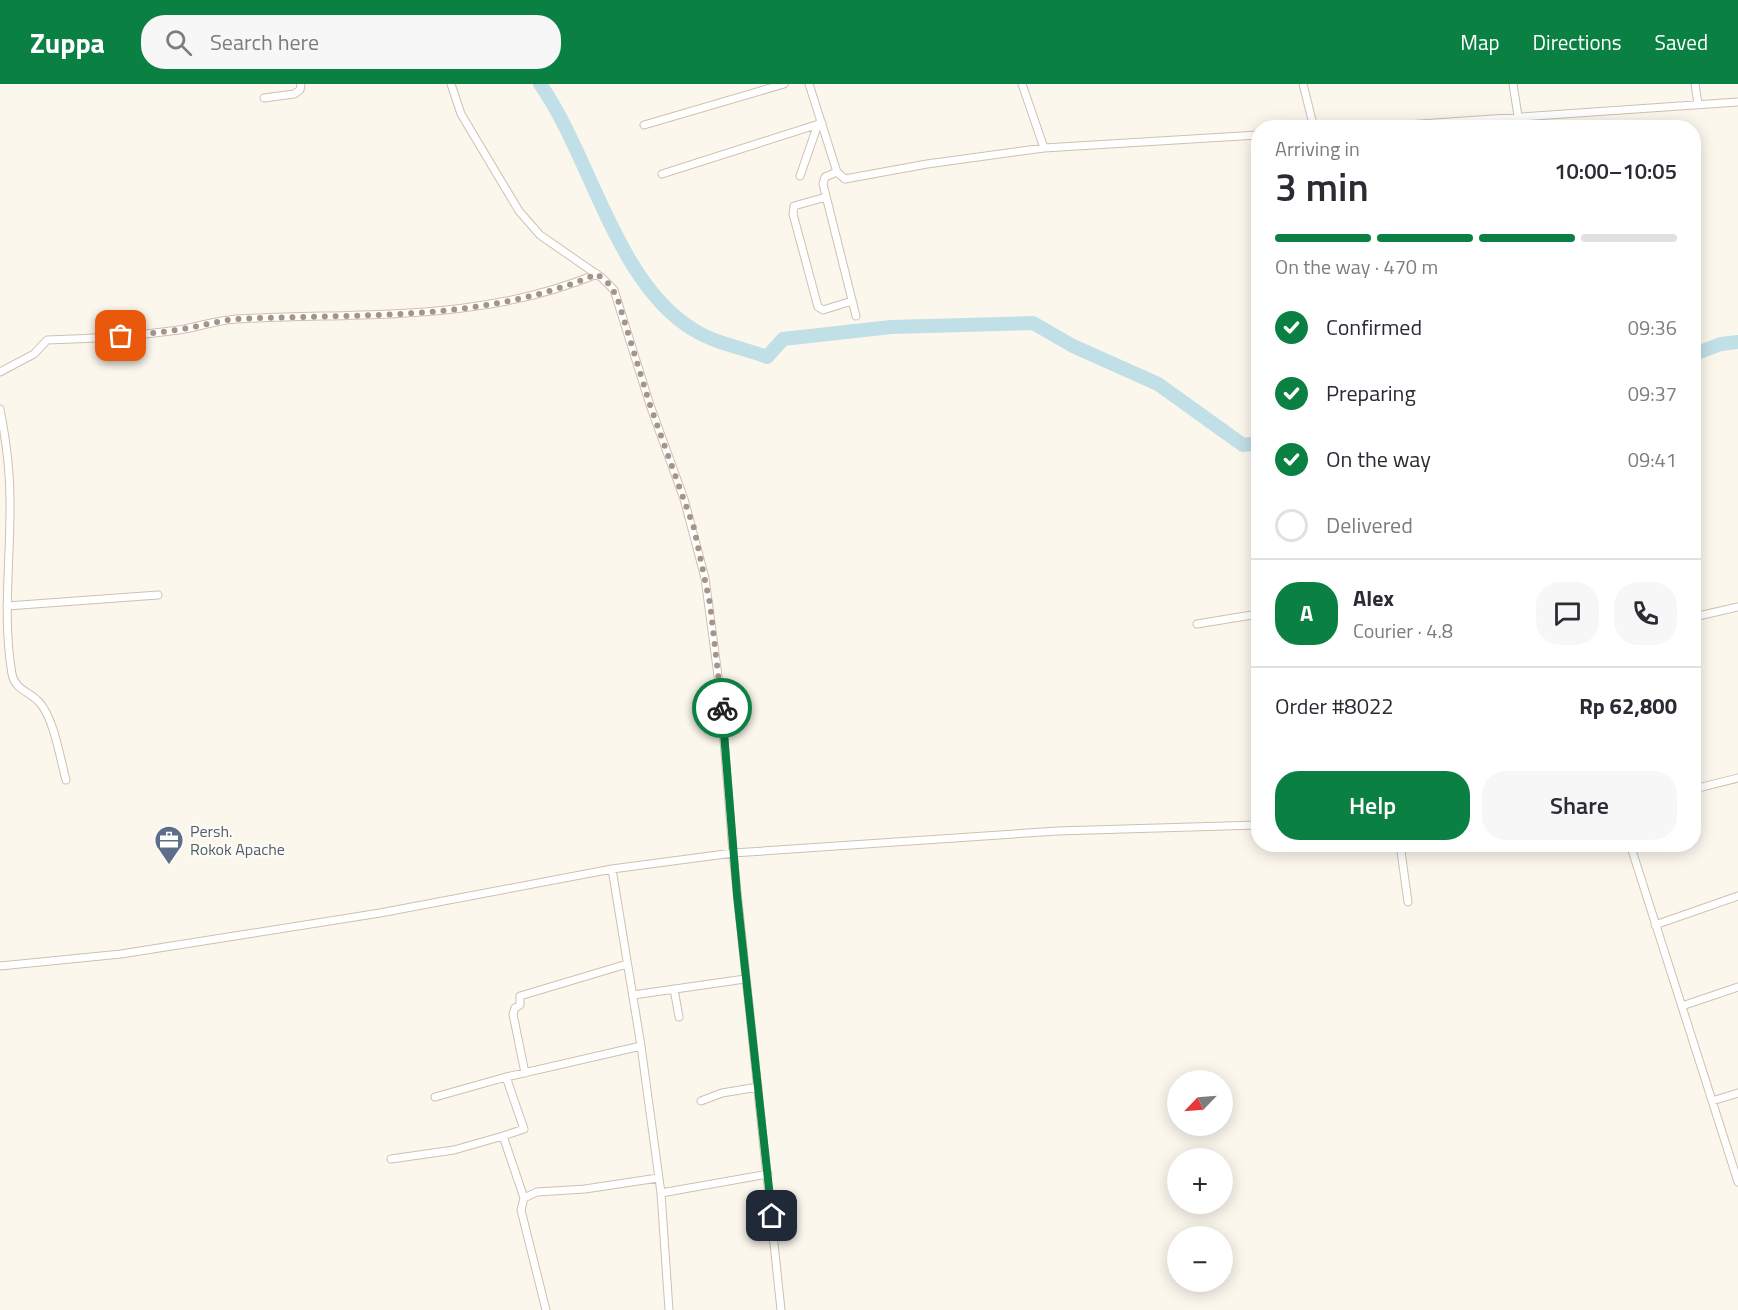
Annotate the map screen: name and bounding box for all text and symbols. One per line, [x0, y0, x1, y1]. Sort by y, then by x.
search box [141, 15, 561, 69]
text: Zuppa [30, 21, 105, 64]
text: Search here [210, 25, 319, 59]
icon: search [162, 26, 195, 59]
text: Map [1460, 26, 1500, 58]
text: Directions [1533, 26, 1622, 58]
text: Saved [1655, 26, 1708, 58]
text: Arriving in [1275, 133, 1360, 164]
text: 10:00–10:05 [1554, 154, 1677, 188]
text: 3 min [1275, 157, 1369, 216]
text: On the way · 470 m [1275, 251, 1438, 282]
pin [95, 310, 146, 361]
text: Confirmed [1326, 310, 1422, 344]
icon: check [1275, 311, 1308, 344]
text: 09:36 [1628, 312, 1677, 343]
icon: bag [104, 319, 137, 352]
text: Preparing [1326, 376, 1416, 410]
icon: check [1275, 377, 1308, 410]
text: 09:37 [1628, 378, 1677, 409]
text: On the way [1326, 442, 1431, 476]
icon: check [1275, 443, 1308, 476]
text: 09:41 [1628, 444, 1677, 475]
text: Delivered [1326, 508, 1413, 542]
text: Alex [1353, 581, 1394, 615]
button: chat [1536, 582, 1599, 645]
button: phone [1614, 582, 1677, 645]
text: A [1300, 596, 1313, 630]
text: Courier · 4.8 [1353, 615, 1453, 646]
courier [692, 678, 752, 738]
text: Order #8022 [1275, 689, 1394, 723]
text: Rp 62,800 [1579, 689, 1677, 723]
icon: bike [706, 692, 739, 725]
button: Help [1275, 771, 1470, 840]
button: Share [1482, 771, 1677, 840]
place label: Persh. Rokok Apache [190, 819, 285, 861]
office icon: Persh. Rokok Apache [153, 824, 185, 866]
north arrow [1167, 1070, 1233, 1136]
map controls [1167, 1070, 1233, 1292]
button: + [1167, 1148, 1233, 1214]
pin [746, 1190, 797, 1241]
icon: home [755, 1199, 788, 1232]
button: − [1167, 1226, 1233, 1292]

